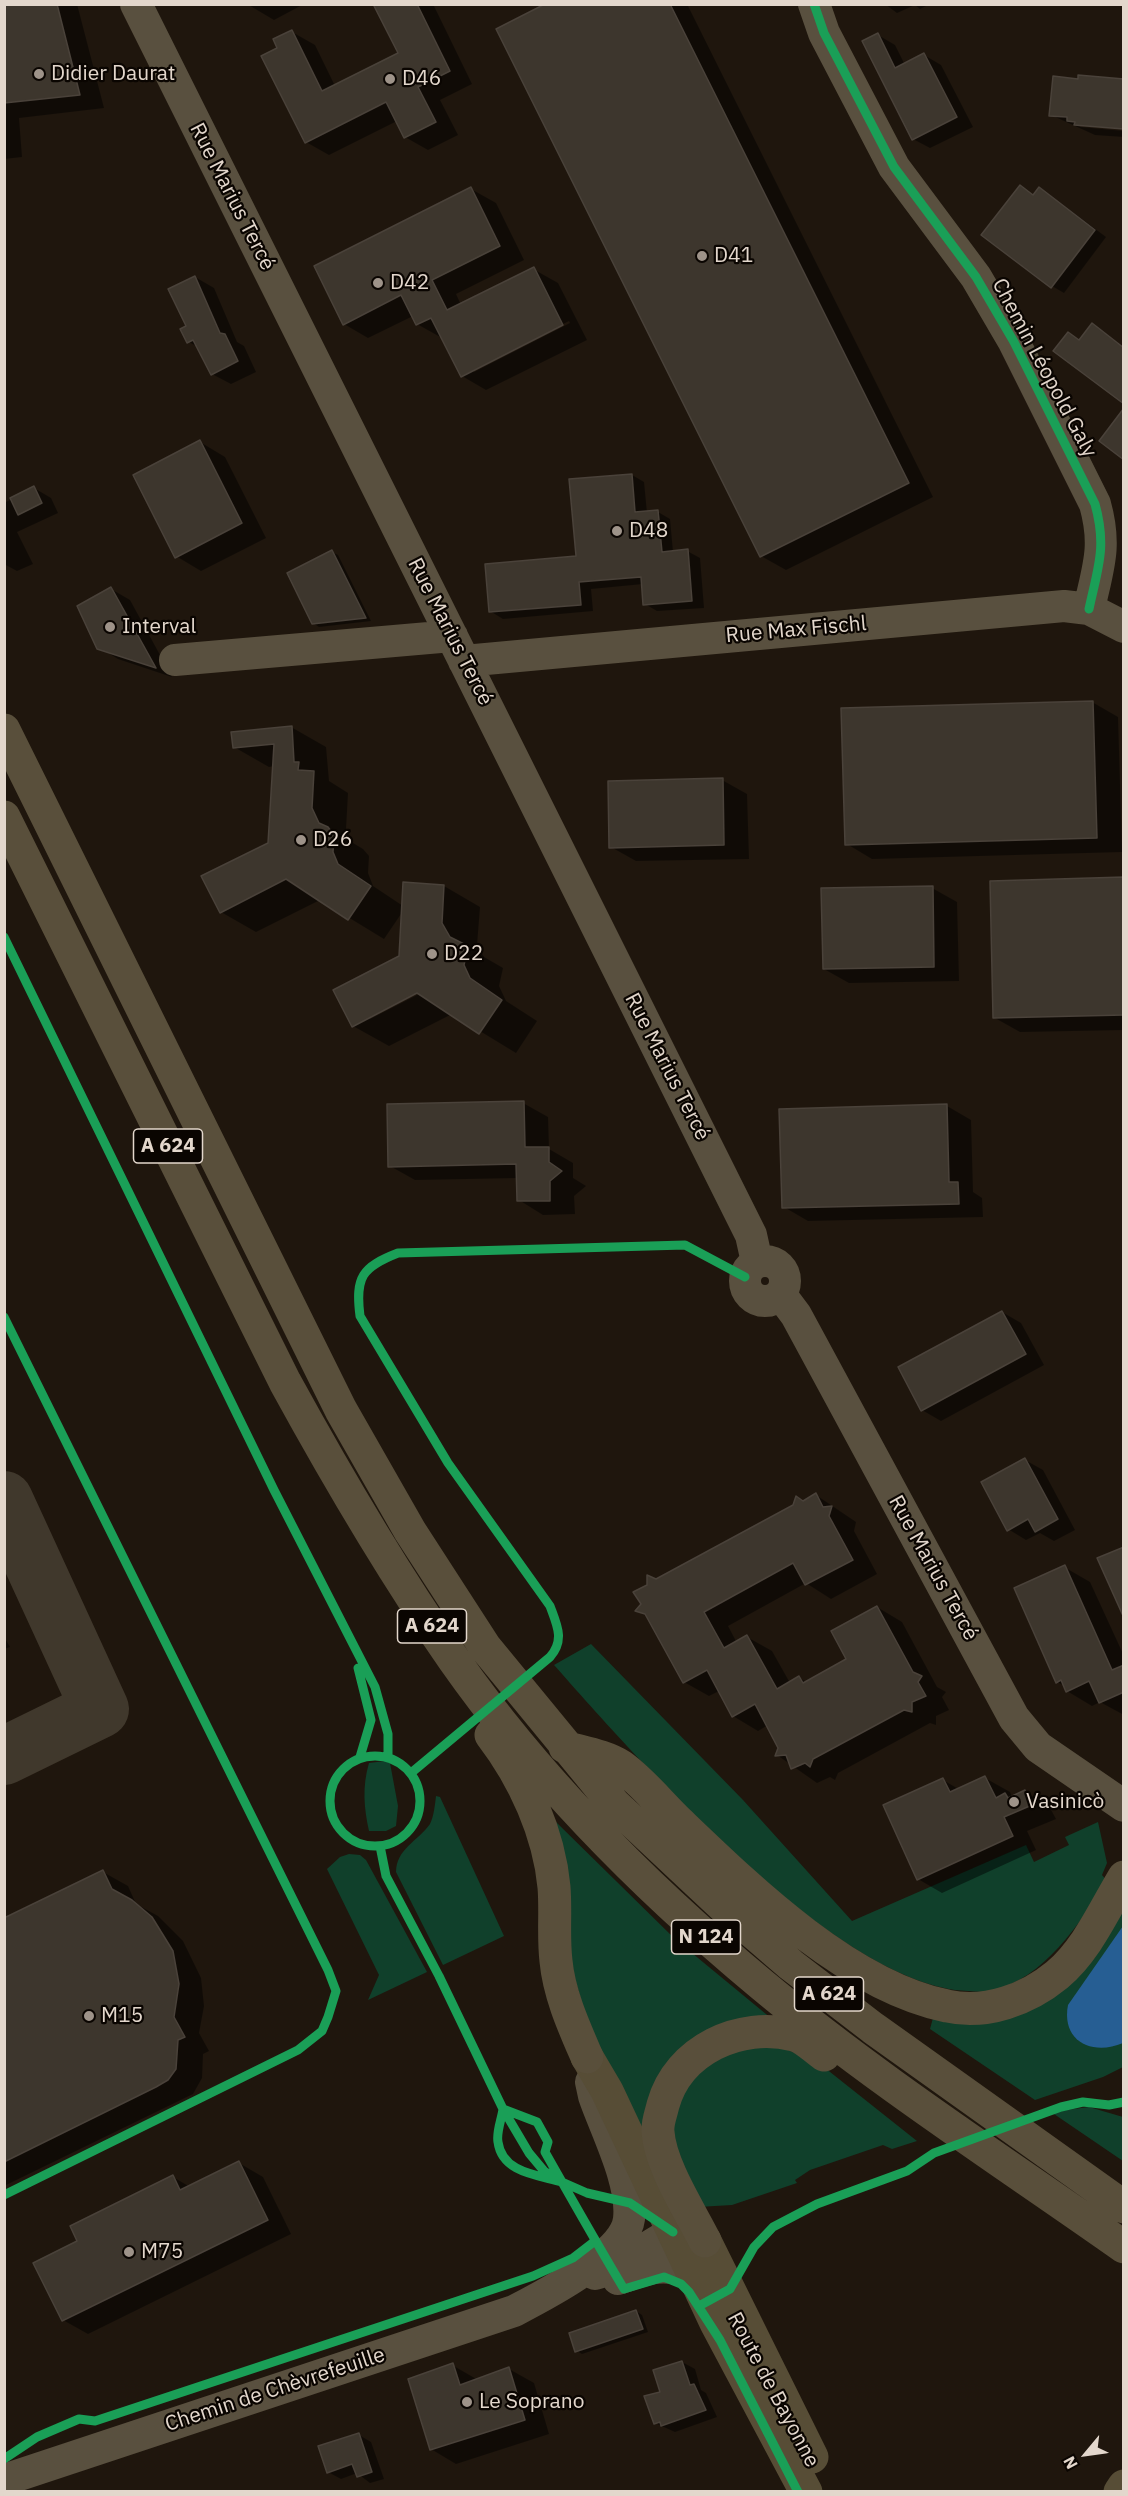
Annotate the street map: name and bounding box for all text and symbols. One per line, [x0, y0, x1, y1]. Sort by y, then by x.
place label: Didier Daurat [51, 61, 175, 87]
place label: D46 [402, 66, 441, 92]
marker: Didier Daurat [32, 67, 46, 81]
marker: D46 [383, 72, 397, 86]
street label: Rue Marius Tercé [184, 119, 280, 275]
place label: D41 [714, 243, 753, 269]
marker: D41 [695, 249, 709, 263]
place label: D42 [390, 270, 429, 296]
street label: Chemin Léopold Galy [986, 274, 1102, 462]
marker: D42 [371, 276, 385, 290]
place label: D48 [629, 518, 668, 544]
marker: D48 [610, 524, 624, 538]
street label: Rue Marius Tercé [402, 554, 498, 710]
street label: Rue Max Fischl [725, 611, 867, 649]
place label: Interval [122, 614, 196, 640]
marker: Interval [103, 620, 117, 634]
place label: D26 [313, 827, 352, 853]
marker: D26 [294, 833, 308, 847]
place label: D22 [444, 941, 483, 967]
marker: D22 [425, 947, 439, 961]
street label: Rue Marius Tercé [619, 989, 715, 1145]
road number: A 624 [134, 1129, 202, 1163]
street label: Rue Marius Tercé [883, 1491, 983, 1645]
road number: A 624 [398, 1609, 466, 1643]
place label: Vasinicò [1026, 1789, 1104, 1815]
marker: Vasinicò [1007, 1795, 1021, 1809]
road number: N 124 [672, 1920, 740, 1954]
road number: A 624 [794, 1977, 864, 2011]
place label: M15 [101, 2003, 143, 2029]
marker: M15 [82, 2009, 96, 2023]
place label: M75 [141, 2239, 183, 2265]
marker: M75 [122, 2245, 136, 2259]
street label: Route de Bayonne [722, 2308, 824, 2472]
street label: Chemin de Chèvrefeuille [162, 2343, 388, 2437]
place label: Le Soprano [479, 2389, 584, 2415]
marker: Le Soprano [460, 2395, 474, 2409]
north arrow [1056, 2424, 1116, 2484]
text: N [1059, 2453, 1082, 2473]

